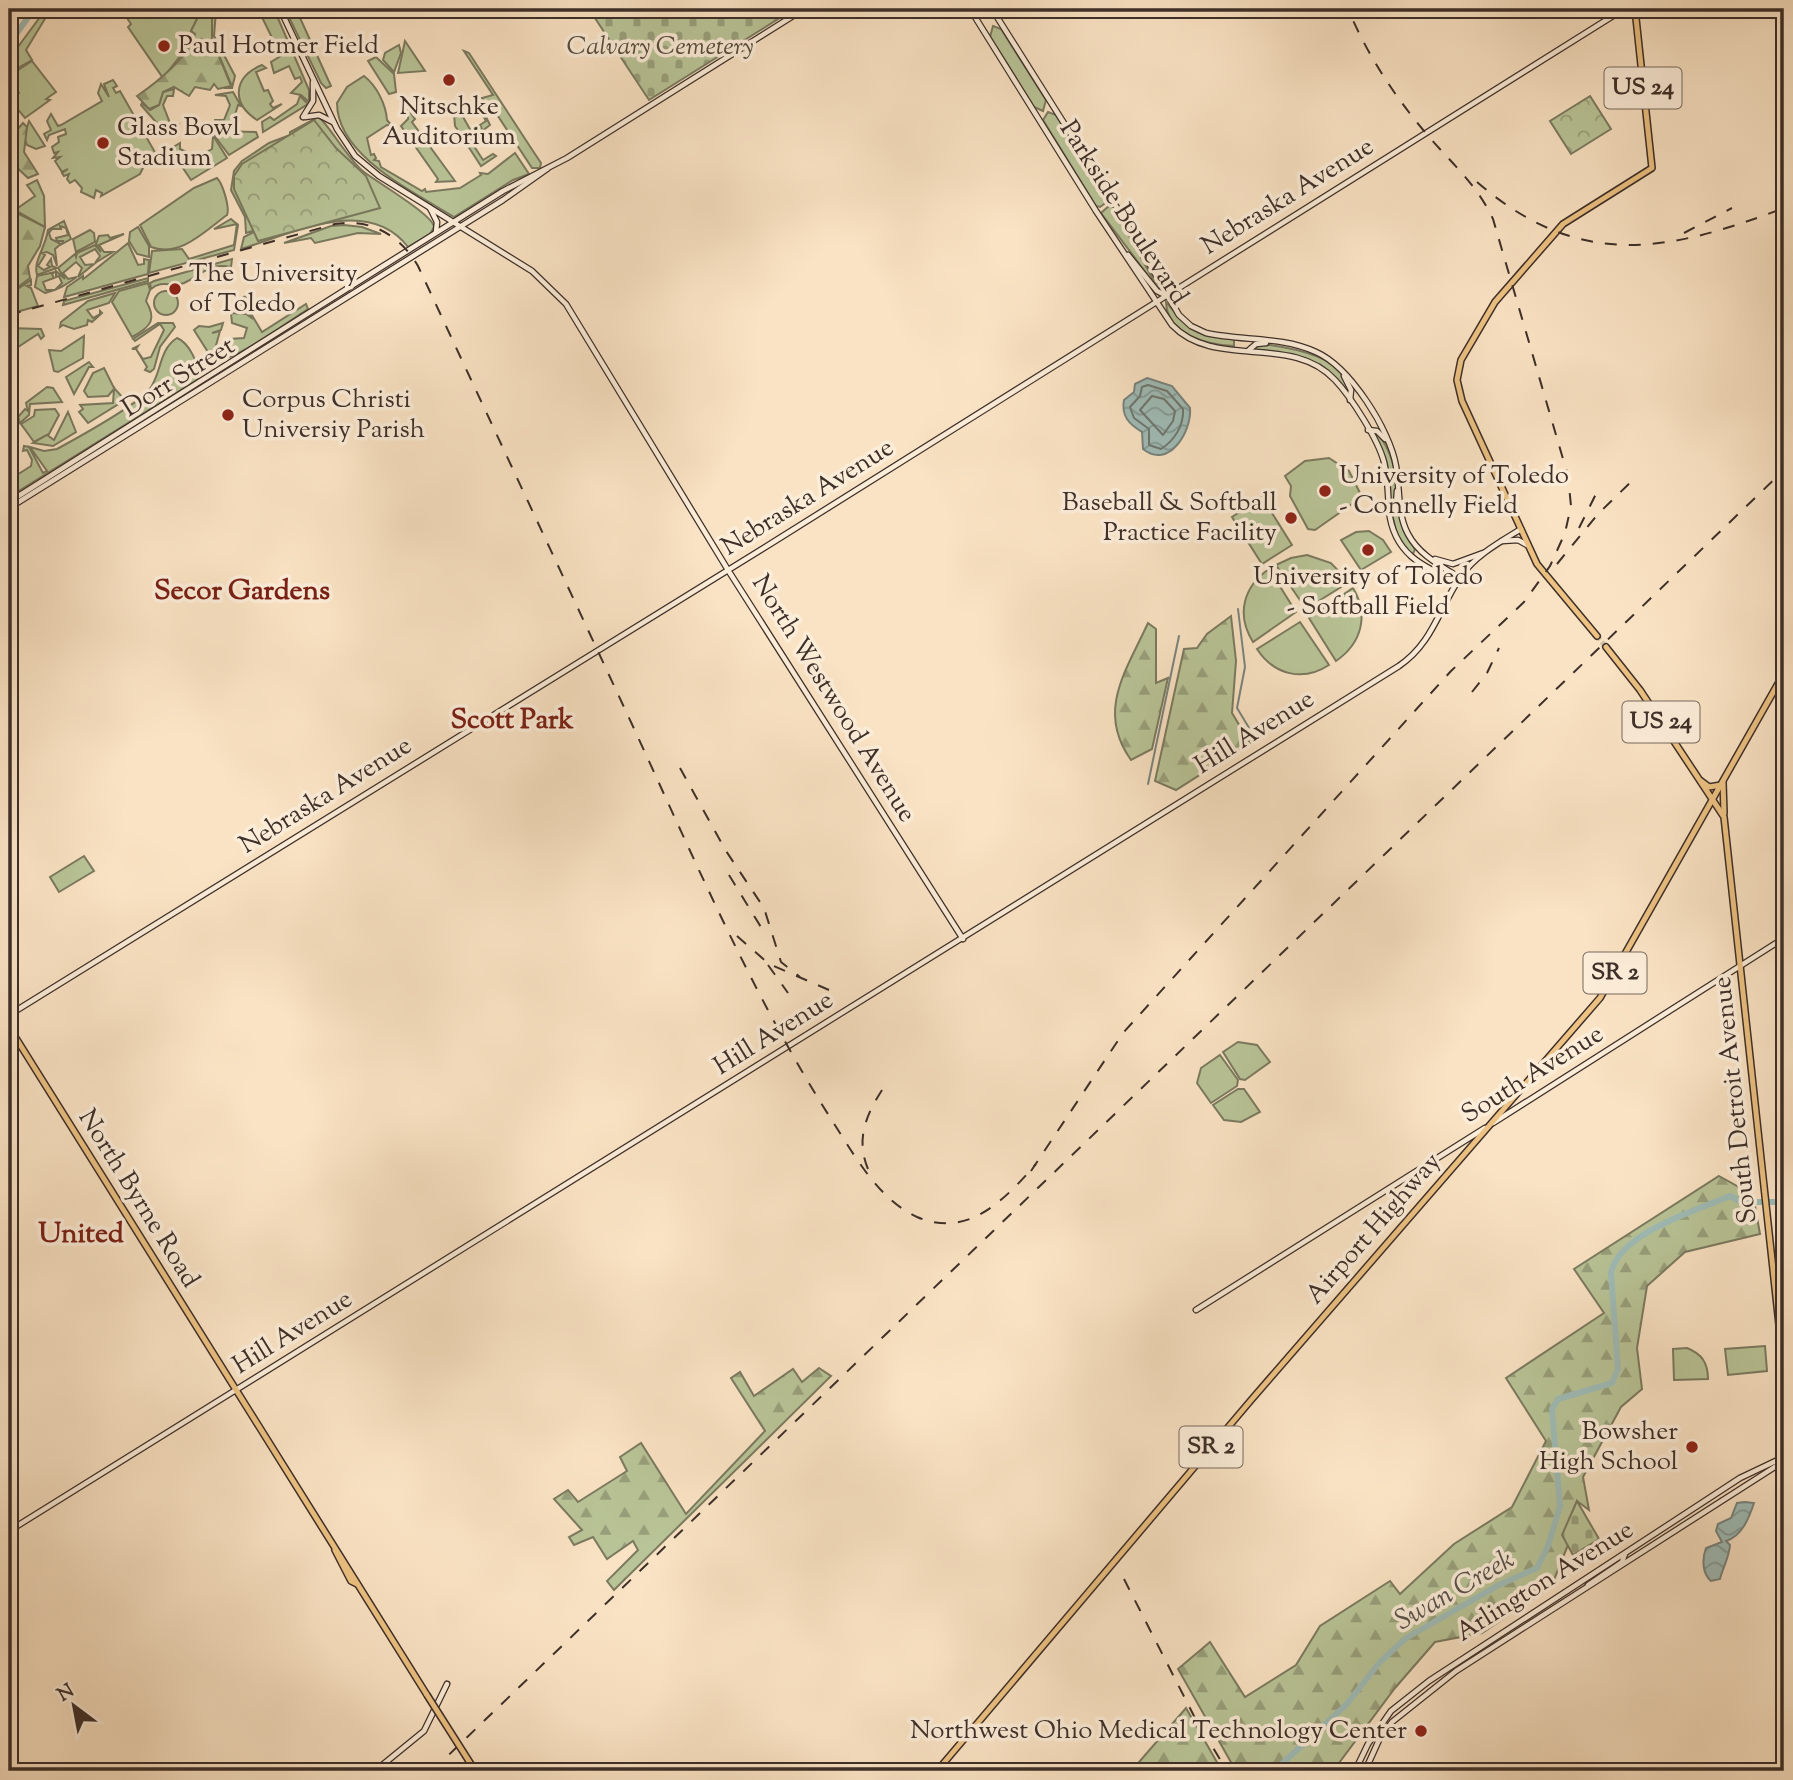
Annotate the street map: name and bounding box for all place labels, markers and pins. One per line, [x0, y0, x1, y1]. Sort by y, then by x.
place label: Paul Hotmer Field [178, 28, 379, 65]
marker: Paul Hotmer Field [156, 38, 172, 54]
marker: Nitschke Auditorium [441, 72, 457, 88]
place label: Nitschke Auditorium [382, 89, 516, 156]
place label: Glass Bowl Stadium [117, 110, 240, 177]
marker: Glass Bowl Stadium [95, 135, 111, 151]
place label: The University of Toledo [189, 256, 358, 323]
marker: The University of Toledo [167, 281, 183, 297]
place label: Corpus Christi Universiy Parish [242, 382, 425, 449]
marker: Corpus Christi Universiy Parish [220, 407, 236, 423]
place label: University of Toledo - Connelly Field [1339, 458, 1569, 525]
marker: University of Toledo - Connelly Field [1317, 483, 1333, 499]
place label: Baseball & Softball Practice Facility [1062, 485, 1277, 552]
marker: Baseball & Softball Practice Facility [1283, 510, 1299, 526]
marker: University of Toledo - Softball Field [1360, 542, 1376, 558]
place label: University of Toledo - Softball Field [1253, 559, 1483, 626]
place label: Bowsher High School [1539, 1414, 1678, 1481]
marker: Bowsher High School [1684, 1439, 1700, 1455]
place label: Northwest Ohio Medical Technology Center [910, 1713, 1407, 1750]
marker: Northwest Ohio Medical Technology Center [1413, 1723, 1429, 1739]

